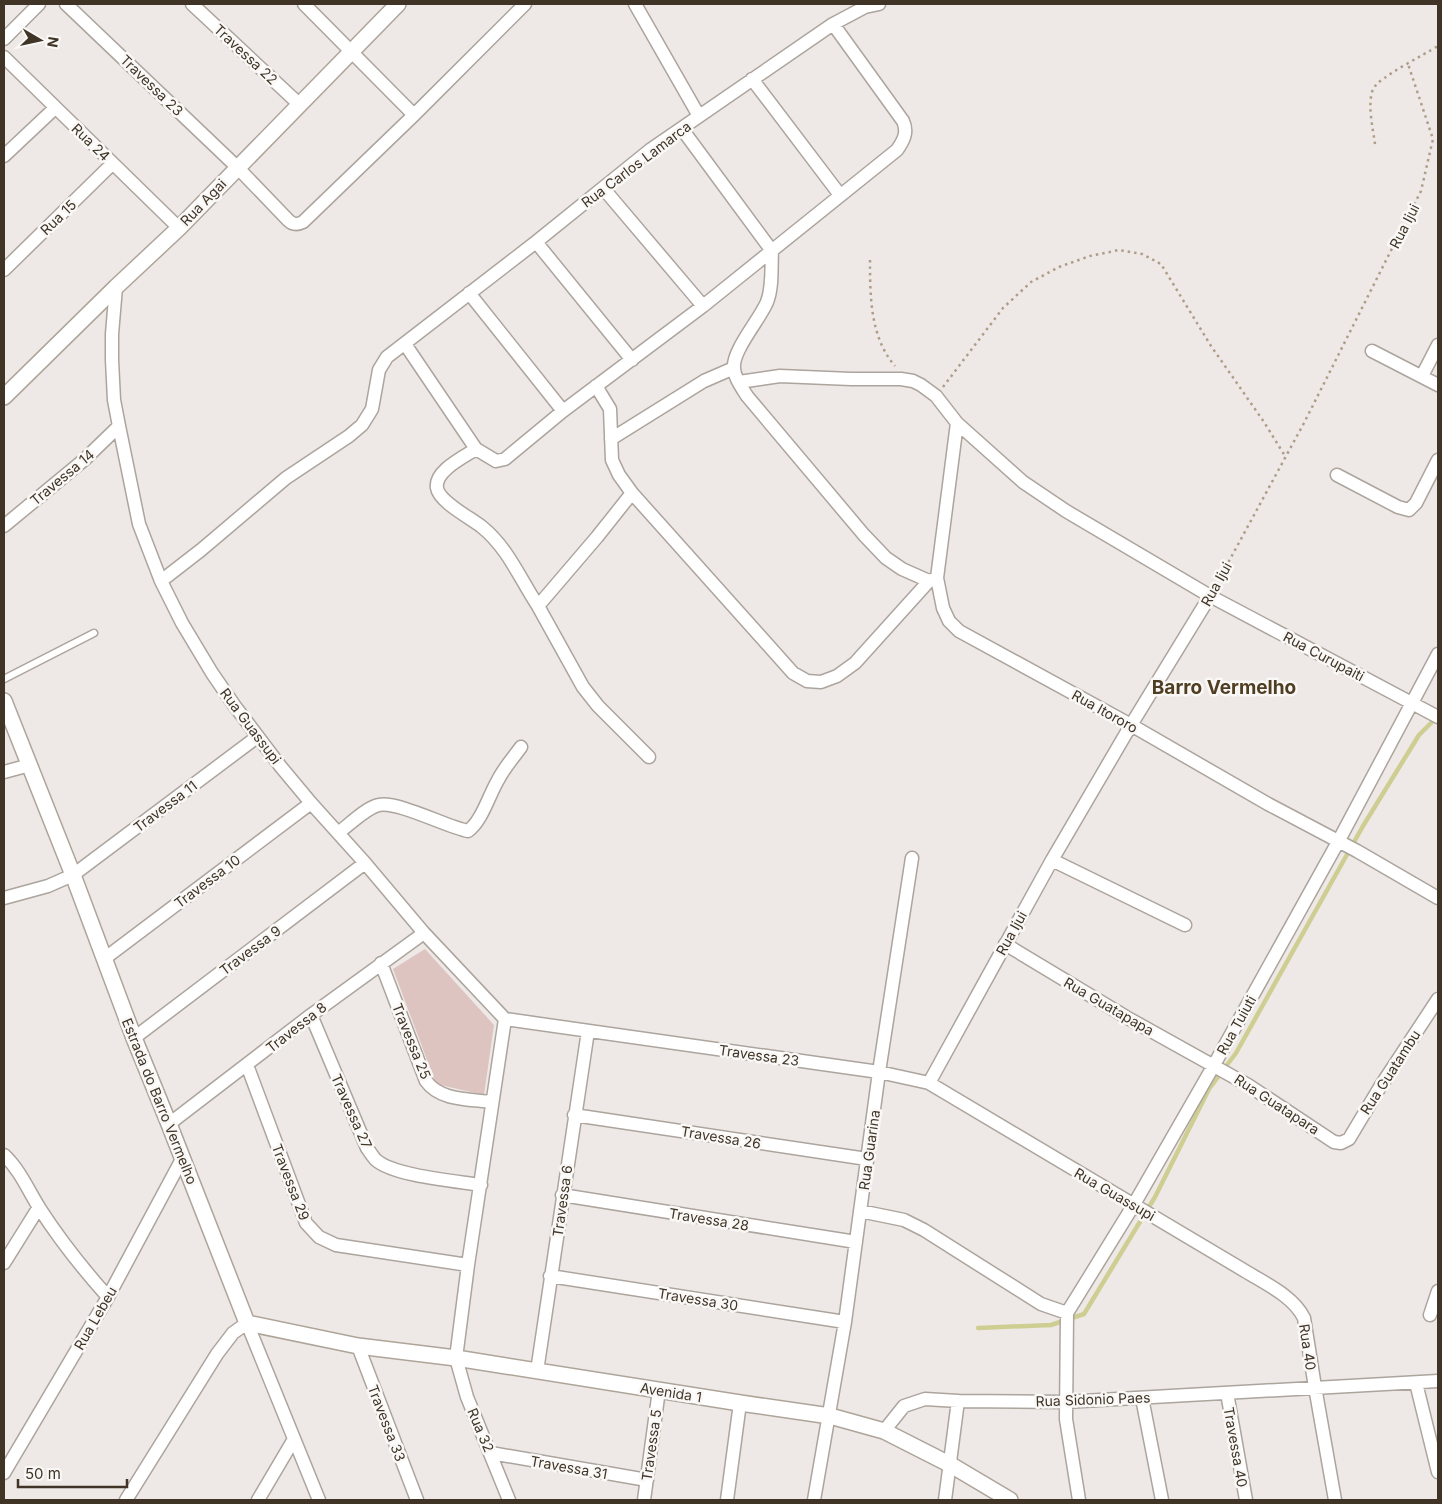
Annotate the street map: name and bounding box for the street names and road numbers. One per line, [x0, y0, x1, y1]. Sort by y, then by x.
street label: Travessa 22 [211, 20, 281, 88]
street label: Travessa 23 [117, 51, 187, 119]
street label: Rua Carlos Lamarca [578, 117, 694, 211]
street label: Rua 24 [68, 120, 114, 164]
street label: Rua Agai [177, 175, 229, 229]
street label: Rua 15 [37, 196, 79, 238]
street label: Rua Ijui [1386, 201, 1422, 251]
street label: Travessa 14 [27, 445, 97, 509]
street label: Rua Ijui [1197, 559, 1235, 609]
street label: Rua Curupaiti [1281, 628, 1367, 684]
street label: Rua Guassupi [217, 685, 285, 767]
street label: Rua Itororo [1069, 686, 1141, 736]
street label: Travessa 11 [130, 777, 200, 835]
street label: Travessa 10 [171, 851, 243, 911]
street label: Rua Ijui [992, 908, 1030, 958]
street label: Travessa 9 [216, 921, 284, 979]
street label: Rua Guatapapa [1061, 973, 1157, 1039]
street label: Rua Tuiuti [1213, 992, 1259, 1058]
street label: Travessa 8 [262, 998, 330, 1056]
street label: Travessa 25 [389, 1000, 435, 1082]
street label: Estrada do Barro Vermelho [119, 1015, 201, 1187]
street label: Rua Guatambu [1356, 1027, 1424, 1117]
street label: Travessa 23 [718, 1041, 800, 1069]
street label: Rua Guatapara [1231, 1070, 1323, 1138]
street label: Travessa 27 [328, 1071, 376, 1151]
street label: Rua Guarina [855, 1109, 883, 1191]
street label: Travessa 26 [680, 1122, 762, 1152]
street label: Travessa 29 [269, 1141, 313, 1223]
street label: Travessa 6 [549, 1164, 575, 1238]
street label: Rua Guassupi [1071, 1164, 1159, 1224]
street label: Travessa 28 [668, 1204, 750, 1234]
street label: Rua Lebeu [70, 1283, 120, 1353]
street label: Travessa 30 [657, 1284, 739, 1314]
street label: Rua 40 [1296, 1322, 1320, 1372]
street label: Avenida 1 [639, 1379, 703, 1405]
street label: Travessa 33 [365, 1382, 409, 1464]
street label: Rua Sidonio Paes [1035, 1389, 1151, 1409]
street label: Rua 32 [464, 1405, 498, 1455]
street label: Travessa 40 [1221, 1405, 1251, 1489]
street label: Travessa 5 [638, 1408, 664, 1482]
street label: Travessa 31 [529, 1452, 609, 1482]

